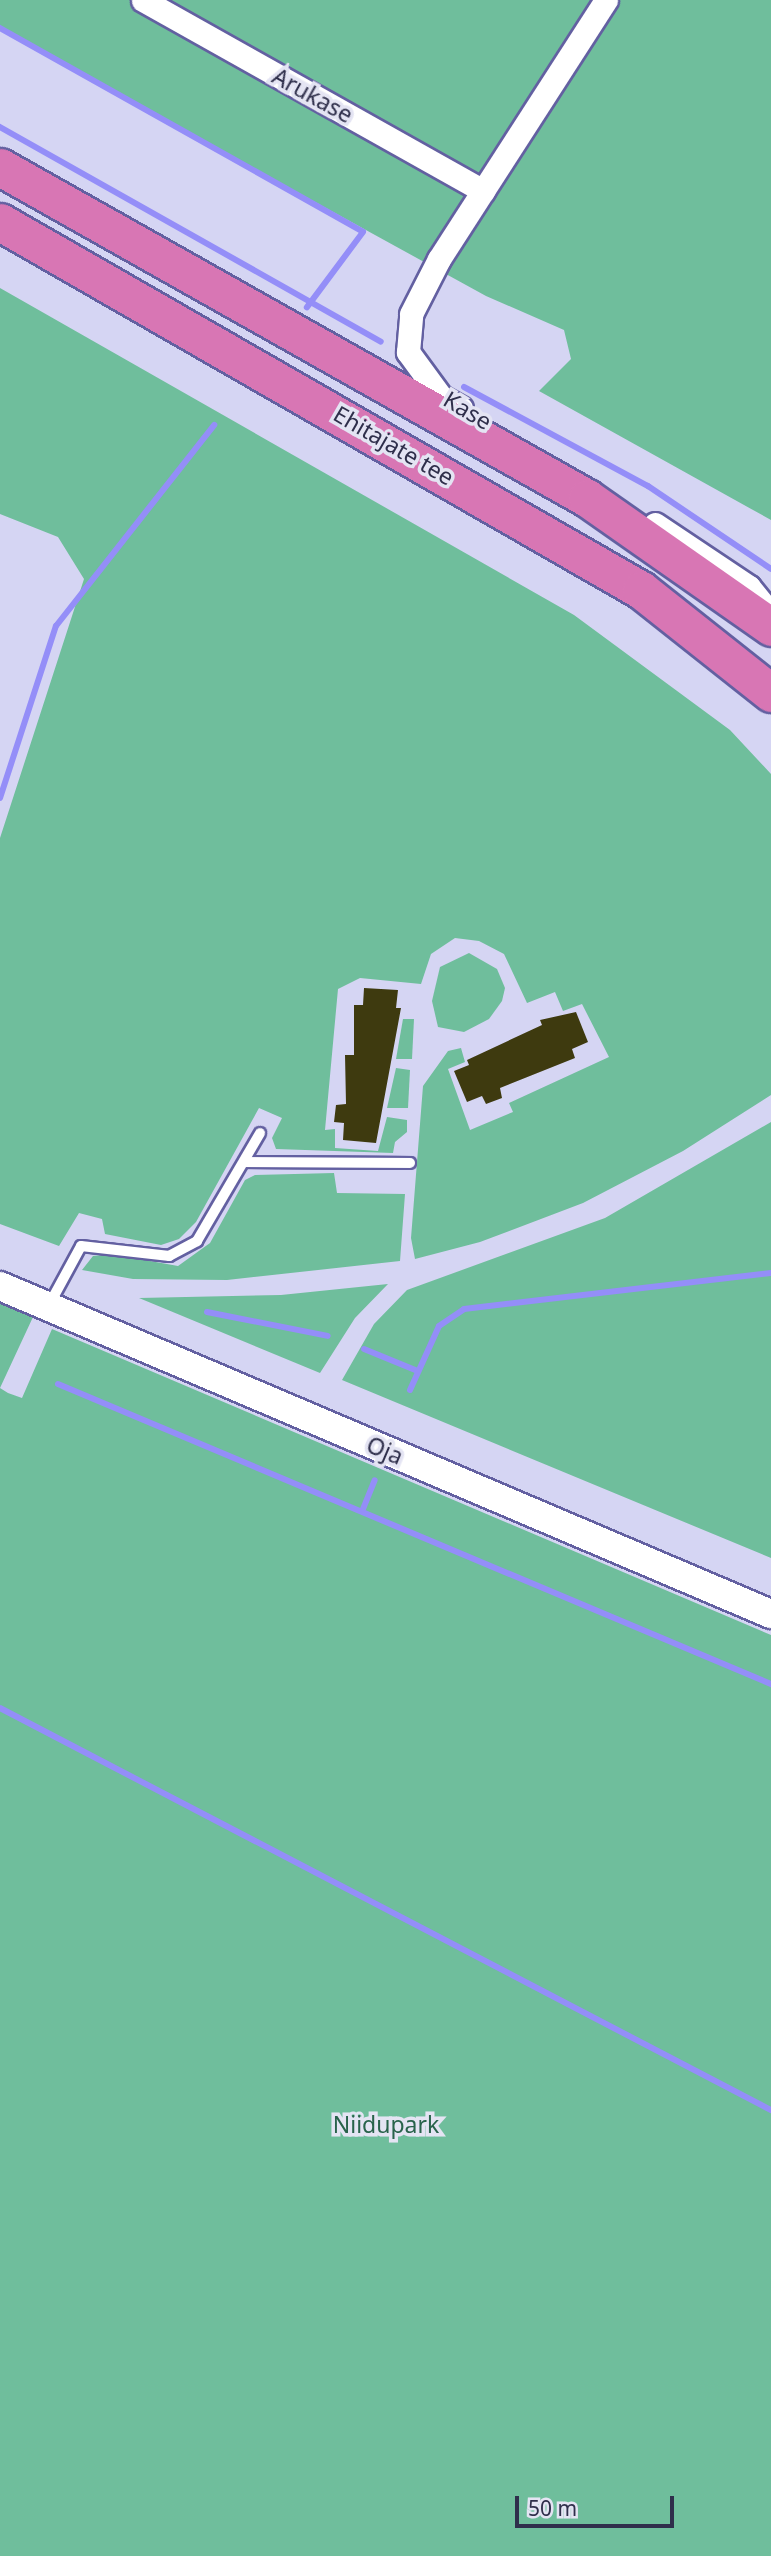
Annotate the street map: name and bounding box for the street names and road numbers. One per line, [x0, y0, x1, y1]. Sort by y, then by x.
street label: Arukase [268, 62, 358, 128]
street label: Kase [439, 385, 497, 435]
street label: Ehitajate tee [329, 399, 459, 491]
street label: Oja [363, 1430, 407, 1470]

